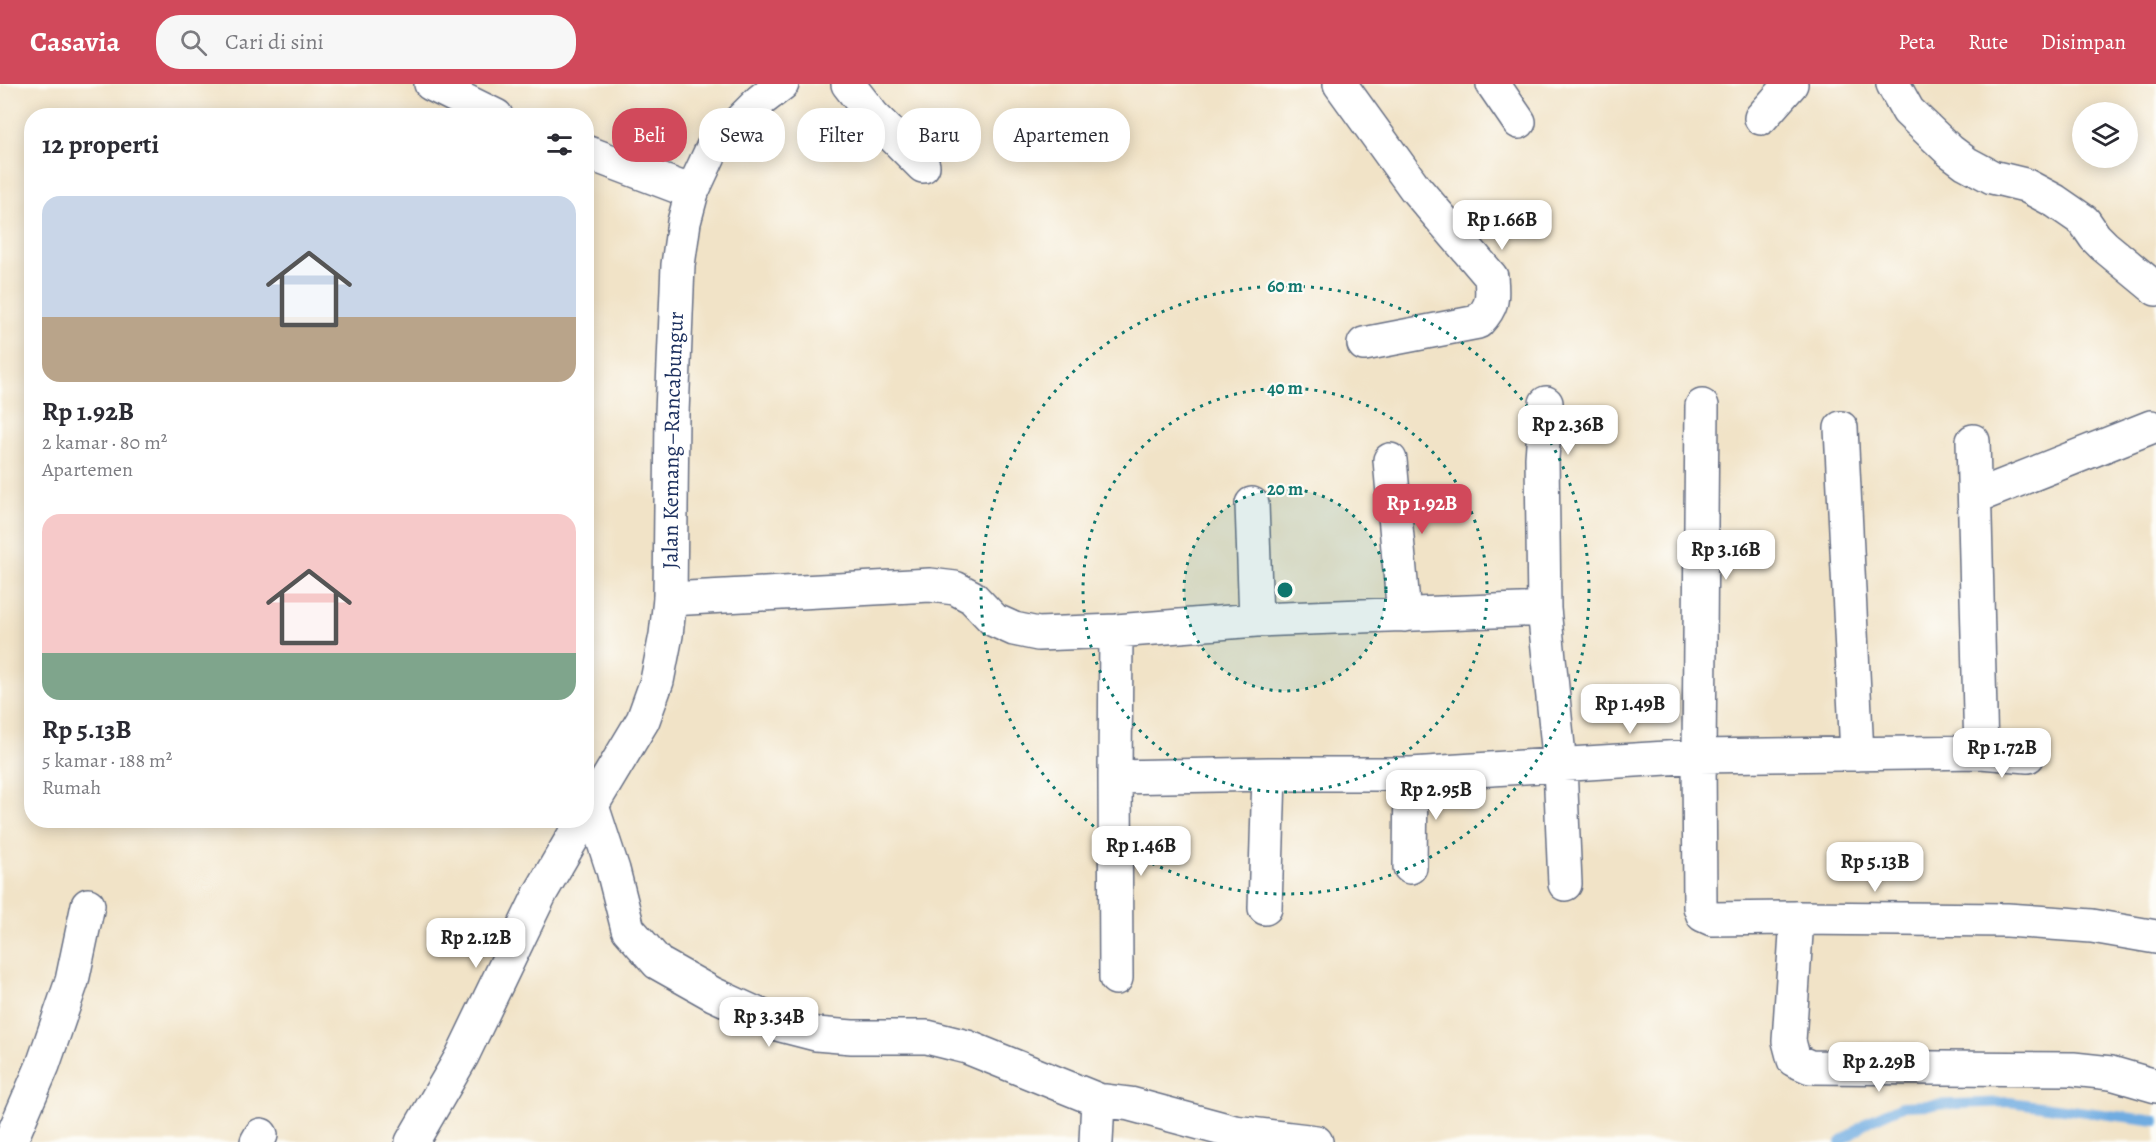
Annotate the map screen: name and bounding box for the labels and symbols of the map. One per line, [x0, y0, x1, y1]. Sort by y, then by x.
pin: Rp 1.66B [1440, 200, 1564, 251]
text: 60 m [1267, 274, 1303, 298]
street label: Jalan Kemang–Rancabungur [655, 311, 691, 569]
text: 40 m [1267, 376, 1303, 400]
pin: Rp 2.36B [1506, 405, 1630, 456]
text: 20 m [1267, 477, 1303, 501]
pin: Rp 1.92B [1360, 484, 1484, 535]
pin: Rp 3.16B [1664, 530, 1788, 581]
centre of rings [1275, 580, 1295, 600]
pin: Rp 1.49B [1568, 684, 1692, 735]
pin: Rp 1.72B [1940, 728, 2064, 779]
pin: Rp 2.95B [1374, 770, 1498, 821]
pin: Rp 1.46B [1079, 826, 1203, 877]
pin: Rp 5.13B [1813, 842, 1937, 893]
pin: Rp 2.12B [414, 918, 538, 969]
pin: Rp 3.34B [707, 997, 831, 1048]
pin: Rp 2.29B [1817, 1042, 1941, 1093]

